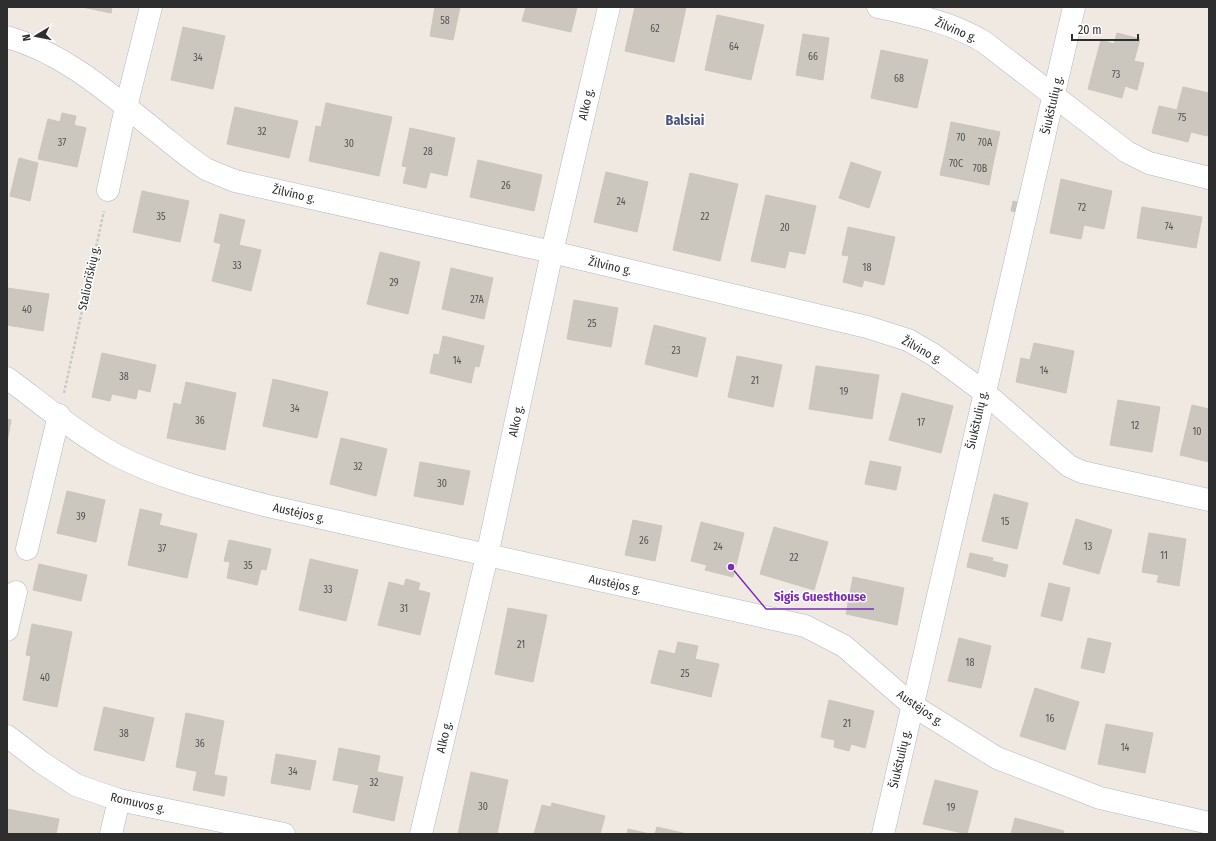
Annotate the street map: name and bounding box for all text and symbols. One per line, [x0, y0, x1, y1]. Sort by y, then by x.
street label: Žilvino g. [933, 14, 980, 45]
house number: 58 [440, 15, 450, 27]
north arrow [16, 16, 56, 56]
scale bar [1072, 16, 1138, 42]
house number: 62 [650, 23, 660, 35]
text: 20 m [1078, 23, 1102, 37]
text: N [20, 33, 34, 42]
house number: 64 [729, 41, 739, 53]
house number: 66 [808, 51, 818, 63]
house number: 34 [193, 52, 203, 64]
house number: 73 [1112, 69, 1121, 81]
house number: 68 [894, 73, 904, 85]
street label: Šiukštulių g. [1038, 74, 1066, 136]
street label: Alko g. [576, 86, 597, 121]
district label: Balsiai [666, 112, 705, 129]
house number: 75 [1178, 112, 1187, 124]
house number: 32 [258, 126, 267, 138]
house number: 70 [956, 132, 966, 144]
house number: 37 [58, 137, 66, 149]
house number: 70A [978, 137, 993, 149]
house number: 30 [344, 138, 354, 150]
house number: 28 [423, 146, 433, 158]
house number: 70C [949, 158, 963, 170]
house number: 70B [973, 163, 988, 175]
house number: 26 [501, 180, 511, 192]
street label: Žilvino g. [271, 181, 318, 206]
house number: 24 [616, 196, 626, 208]
house number: 72 [1078, 202, 1087, 214]
house number: 35 [156, 211, 166, 223]
house number: 22 [701, 211, 710, 223]
house number: 74 [1165, 221, 1173, 233]
house number: 20 [780, 222, 790, 234]
street label: Stalioriškių g. [75, 244, 103, 312]
street label: Žilvino g. [587, 253, 634, 278]
house number: 33 [232, 260, 242, 272]
house number: 18 [863, 262, 871, 274]
house number: 29 [389, 277, 399, 289]
house number: 27A [470, 294, 484, 306]
house number: 40 [22, 304, 32, 316]
house number: 25 [588, 318, 597, 330]
street label: Žilvino g. [899, 332, 945, 367]
house number: 23 [672, 345, 681, 357]
house number: 14 [453, 355, 462, 367]
house number: 14 [1040, 365, 1049, 377]
house number: 38 [119, 371, 129, 383]
house number: 21 [751, 375, 759, 387]
house number: 19 [840, 386, 849, 398]
street label: Šiukštulių g. [963, 389, 991, 451]
house number: 34 [290, 403, 300, 415]
street label: Alko g. [506, 403, 526, 438]
house number: 36 [195, 415, 205, 427]
house number: 17 [917, 417, 925, 429]
house number: 12 [1131, 420, 1140, 432]
house number: 10 [1192, 426, 1202, 438]
house number: 32 [354, 461, 363, 473]
house number: 30 [437, 478, 447, 490]
street label: Austėjos g. [272, 500, 327, 526]
house number: 39 [76, 511, 86, 523]
house number: 15 [1001, 516, 1010, 528]
house number: 26 [639, 535, 649, 547]
house number: 24 [713, 541, 723, 553]
house number: 13 [1084, 541, 1093, 553]
house number: 37 [158, 543, 166, 555]
house number: 11 [1160, 550, 1168, 562]
house number: 22 [790, 552, 799, 564]
house number: 35 [243, 560, 253, 572]
street label: Austėjos g. [588, 572, 643, 596]
house number: 33 [323, 584, 333, 596]
callout: Sigis Guesthouse [766, 584, 874, 609]
text: Sigis Guesthouse [774, 589, 867, 604]
house number: 31 [400, 603, 408, 615]
house number: 21 [517, 639, 525, 651]
house number: 18 [966, 657, 974, 669]
house number: 25 [681, 668, 690, 680]
house number: 40 [40, 672, 50, 684]
street label: Austėjos g. [894, 687, 946, 729]
house number: 16 [1046, 713, 1054, 725]
house number: 21 [843, 718, 851, 730]
street label: Alko g. [434, 719, 455, 754]
house number: 38 [119, 728, 129, 740]
street label: Šiukštulių g. [886, 728, 914, 790]
house number: 36 [195, 738, 205, 750]
house number: 14 [1121, 742, 1130, 754]
house number: 34 [288, 766, 298, 778]
house number: 32 [370, 777, 379, 789]
street label: Romuvos g. [109, 790, 167, 816]
house number: 30 [478, 801, 488, 813]
house number: 19 [947, 802, 956, 814]

